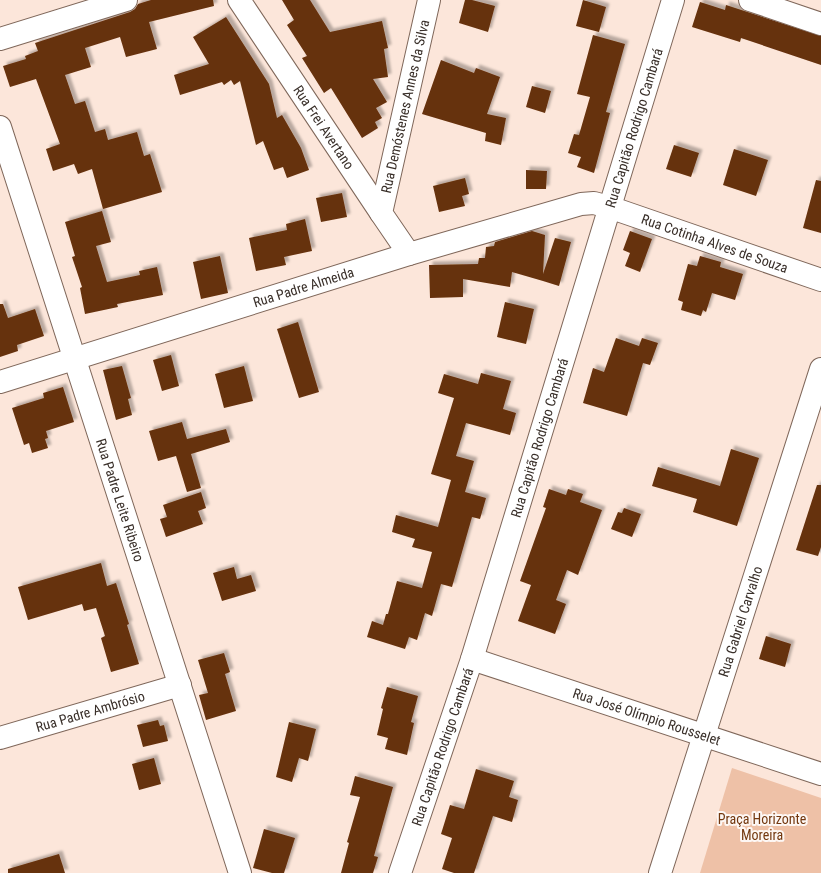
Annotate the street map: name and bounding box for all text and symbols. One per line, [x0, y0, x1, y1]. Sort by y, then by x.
street label: Rua Demóstenes Annes da Silva [378, 18, 432, 195]
street label: Rua Capitão Rodrigo Cambará [602, 46, 666, 210]
street label: Rua Frei Avertano [290, 82, 358, 172]
street label: Rua Cotinha Alves de Souza [639, 211, 790, 276]
street label: Rua Padre Almeida [251, 264, 356, 310]
street label: Rua Capitão Rodrigo Cambará [508, 356, 571, 519]
street label: Rua Padre Leite Ribeiro [93, 437, 147, 564]
street label: Rua Gabriel Carvalho [715, 564, 765, 679]
street label: Rua Capitão Rodrigo Cambará [408, 666, 476, 828]
street label: Rua José Olímpio Rousselet [571, 685, 723, 748]
street label: Rua Padre Ambrósio [34, 688, 147, 735]
park label: Praça Horizonte Moreira [718, 811, 807, 843]

